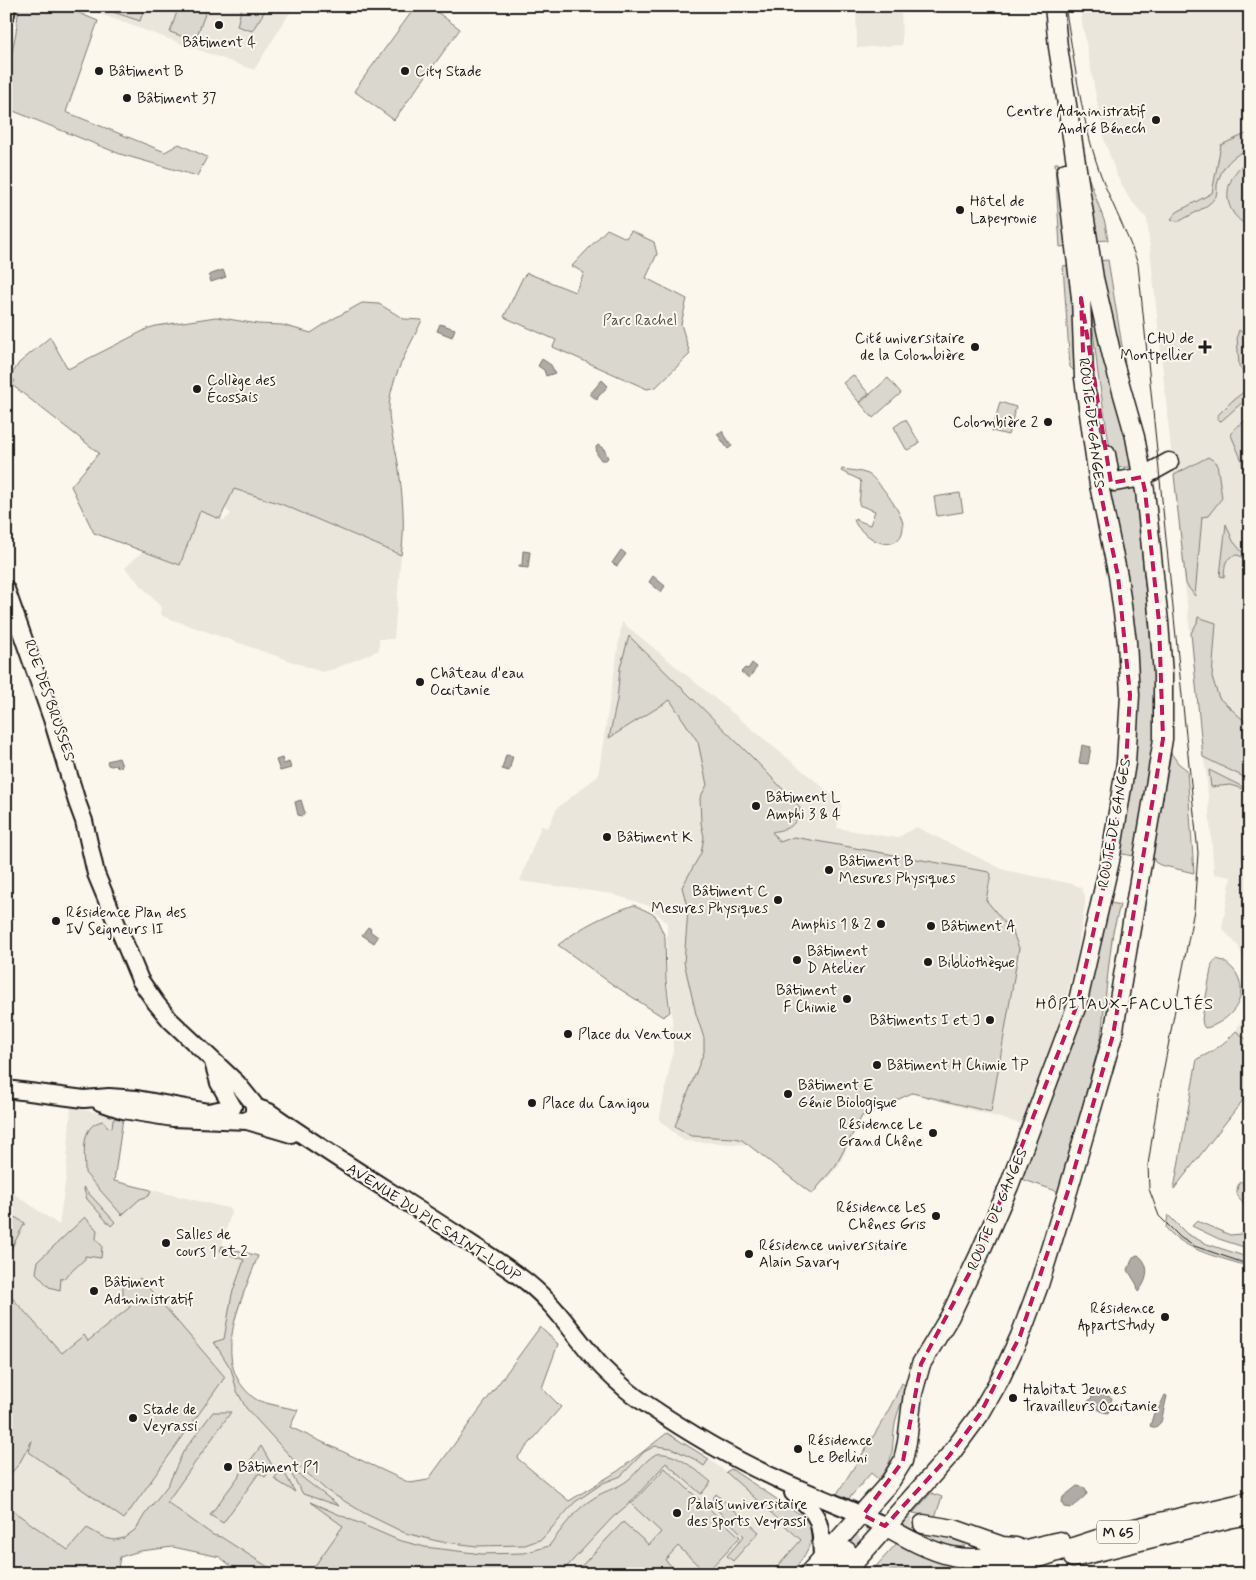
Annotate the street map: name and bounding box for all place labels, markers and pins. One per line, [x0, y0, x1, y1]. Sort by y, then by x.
marker: Bâtiment 4 [213, 19, 225, 31]
place label: Bâtiment 4 [182, 33, 256, 53]
place label: Bâtiment B [109, 62, 184, 82]
place label: City Stade [415, 62, 482, 82]
marker: Bâtiment B [93, 65, 105, 77]
marker: City Stade [399, 65, 411, 77]
place label: Bâtiment 37 [137, 89, 217, 109]
marker: Bâtiment 37 [121, 92, 133, 104]
place label: Centre Administratif André Bénech [1006, 102, 1146, 139]
marker: Centre Administratif André Bénech [1150, 114, 1162, 126]
place label: Hôtel de Lapeyronie [970, 192, 1037, 229]
marker: Hôtel de Lapeyronie [954, 204, 966, 216]
place label: Cité universitaire de la Colombière [855, 329, 965, 366]
place label: CHU de Montpellier [1120, 329, 1194, 366]
marker: CHU de Montpellier [1198, 340, 1212, 354]
marker: Cité universitaire de la Colombière [969, 341, 981, 353]
place label: Collège des Écossais [207, 371, 276, 408]
marker: Collège des Écossais [191, 383, 203, 395]
place label: Colombière 2 [953, 413, 1038, 433]
marker: Colombière 2 [1042, 416, 1054, 428]
place label: Château d'eau Occitanie [430, 664, 524, 701]
marker: Château d'eau Occitanie [414, 676, 426, 688]
place label: Bâtiment L Amphi 3 & 4 [766, 788, 841, 825]
marker: Bâtiment L Amphi 3 & 4 [750, 800, 762, 812]
place label: Bâtiment K [617, 828, 693, 848]
marker: Bâtiment K [601, 831, 613, 843]
place label: Bâtiment B Mesures Physiques [839, 852, 956, 889]
marker: Bâtiment B Mesures Physiques [823, 864, 835, 876]
place label: Bâtiment C Mesures Physiques [651, 882, 768, 919]
marker: Bâtiment C Mesures Physiques [772, 894, 784, 906]
place label: Résidence Plan des IV Seigneurs II [66, 903, 186, 940]
marker: Résidence Plan des IV Seigneurs II [50, 915, 62, 927]
place label: Amphis 1 & 2 [791, 915, 871, 935]
place label: Bâtiment A [941, 917, 1016, 937]
marker: Amphis 1 & 2 [875, 918, 887, 930]
marker: Bâtiment A [925, 920, 937, 932]
place label: Bâtiment D Atelier [807, 942, 868, 979]
place label: Bibliothèque [938, 953, 1015, 973]
marker: Bâtiment D Atelier [791, 954, 803, 966]
marker: Bibliothèque [922, 956, 934, 968]
place label: Bâtiment F Chimie [776, 981, 837, 1018]
marker: Bâtiment F Chimie [841, 993, 853, 1005]
place label: Bâtiments I et J [870, 1011, 980, 1031]
marker: Bâtiments I et J [984, 1014, 996, 1026]
place label: Place du Ventoux [578, 1025, 692, 1045]
marker: Place du Ventoux [562, 1028, 574, 1040]
place label: Bâtiment H Chimie TP [887, 1056, 1029, 1076]
marker: Bâtiment H Chimie TP [871, 1059, 883, 1071]
place label: Bâtiment E Génie Biologique [798, 1076, 897, 1114]
marker: Bâtiment E Génie Biologique [782, 1088, 794, 1100]
place label: Place du Canigou [542, 1094, 649, 1114]
marker: Place du Canigou [526, 1097, 538, 1109]
place label: Résidence Le Grand Chêne [838, 1115, 923, 1152]
marker: Résidence Le Grand Chêne [927, 1127, 939, 1139]
place label: Résidence Les Chênes Gris [836, 1198, 926, 1235]
marker: Résidence Les Chênes Gris [930, 1210, 942, 1222]
place label: Salles de cours 1 et 2 [176, 1225, 248, 1262]
place label: Résidence universitaire Alain Savary [759, 1236, 908, 1273]
marker: Salles de cours 1 et 2 [160, 1237, 172, 1249]
marker: Résidence universitaire Alain Savary [743, 1248, 755, 1260]
place label: Bâtiment Administratif [104, 1273, 194, 1310]
marker: Bâtiment Administratif [88, 1285, 100, 1297]
place label: Résidence AppartStudy [1078, 1299, 1155, 1337]
marker: Résidence AppartStudy [1159, 1311, 1171, 1323]
place label: Habitat Jeunes Travailleurs Occitanie [1023, 1380, 1158, 1417]
marker: Habitat Jeunes Travailleurs Occitanie [1007, 1392, 1019, 1404]
place label: Stade de Veyrassi [143, 1400, 198, 1437]
marker: Stade de Veyrassi [127, 1412, 139, 1424]
place label: Résidence Le Bellini [808, 1431, 873, 1468]
marker: Résidence Le Bellini [792, 1443, 804, 1455]
place label: Bâtiment P1 [238, 1458, 319, 1478]
marker: Bâtiment P1 [222, 1461, 234, 1473]
place label: Palais universitaire des sports Veyrassi [687, 1495, 807, 1532]
marker: Palais universitaire des sports Veyrassi [671, 1507, 683, 1519]

